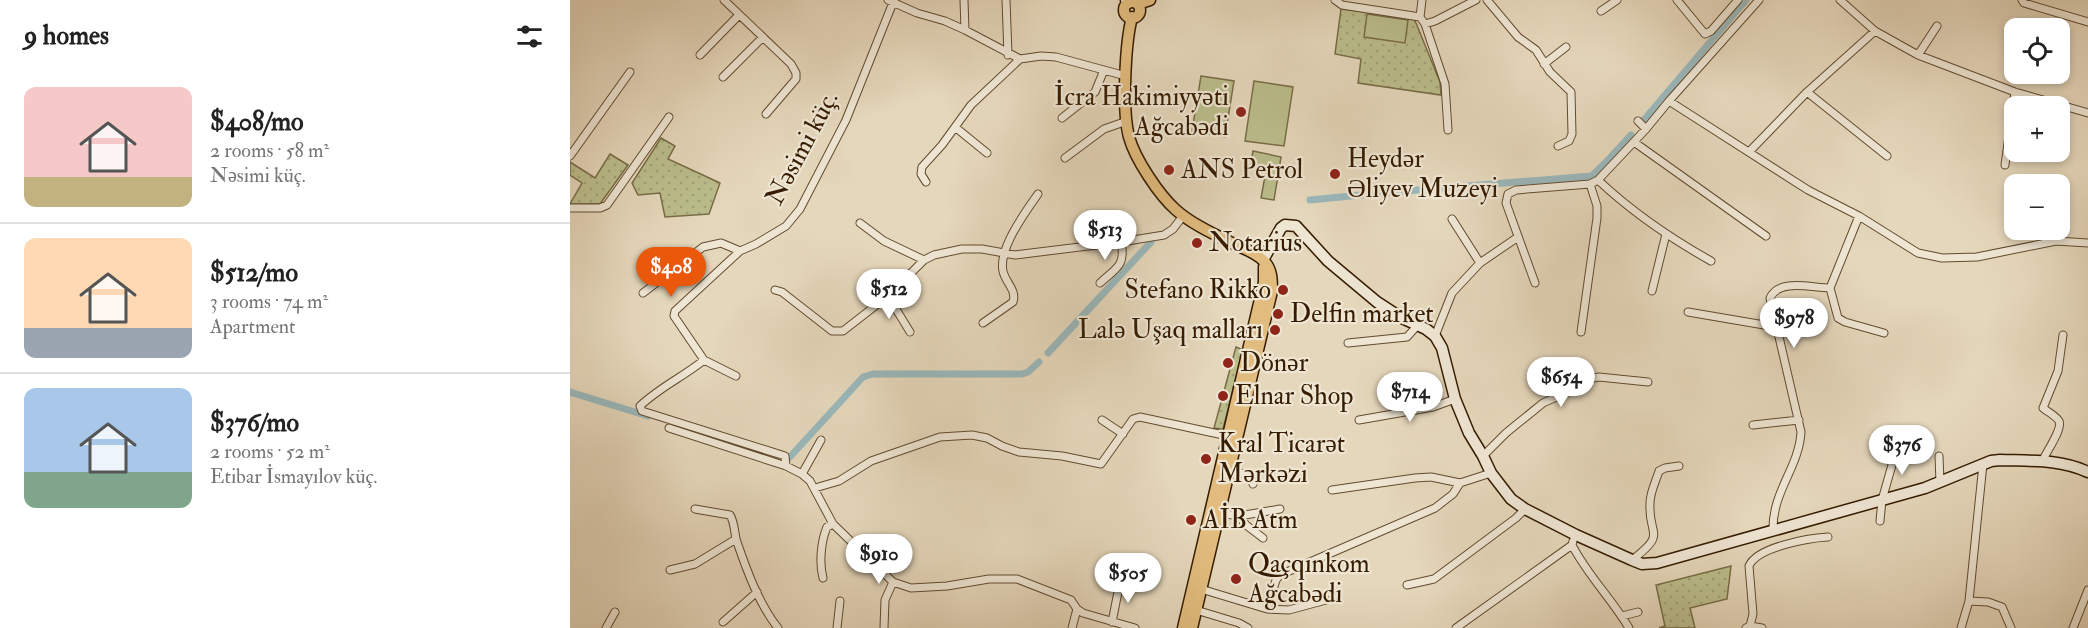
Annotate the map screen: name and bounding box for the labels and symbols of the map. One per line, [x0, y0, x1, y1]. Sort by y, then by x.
place label: İcra Hakimiyyəti Ağcabədi [1054, 79, 1229, 143]
street label: Nəsimi küç. [759, 86, 845, 210]
marker: İcra Hakimiyyəti Ağcabədi [1234, 105, 1248, 119]
place label: Heydər Əliyev Muzeyi [1347, 143, 1498, 205]
place label: ANS Petrol [1180, 154, 1304, 186]
marker: ANS Petrol [1162, 163, 1176, 177]
marker: Heydər Əliyev Muzeyi [1328, 167, 1342, 181]
pin: $513 [1069, 210, 1141, 261]
place label: Notarius [1209, 227, 1302, 259]
marker: Notarius [1190, 236, 1204, 250]
pin: $408 [635, 247, 707, 298]
pin: $512 [853, 269, 925, 320]
place label: Stefano Rikko [1124, 274, 1271, 306]
marker: Stefano Rikko [1276, 283, 1290, 297]
place label: Delfin market [1290, 298, 1434, 330]
pin: $978 [1758, 298, 1830, 349]
marker: Delfin market [1271, 307, 1285, 321]
place label: Lalə Uşaq malları [1078, 314, 1263, 346]
marker: Lalə Uşaq malları [1268, 323, 1282, 337]
place label: Dönər [1240, 347, 1309, 379]
marker: Dönər [1221, 356, 1235, 370]
pin: $654 [1525, 357, 1597, 408]
pin: $714 [1374, 372, 1446, 423]
place label: Elnar Shop [1235, 380, 1353, 413]
marker: Elnar Shop [1216, 389, 1230, 403]
pin: $376 [1866, 425, 1938, 476]
place label: Kral Ticarət Mərkəzi [1218, 428, 1345, 490]
marker: Kral Ticarət Mərkəzi [1199, 452, 1213, 466]
place label: AİB Atm [1202, 502, 1298, 536]
marker: AİB Atm [1184, 513, 1198, 527]
pin: $910 [843, 534, 915, 585]
place label: Qaçqınkom Ağcabədi [1247, 548, 1370, 610]
pin: $505 [1092, 553, 1164, 604]
marker: Qaçqınkom Ağcabədi [1229, 572, 1243, 586]

